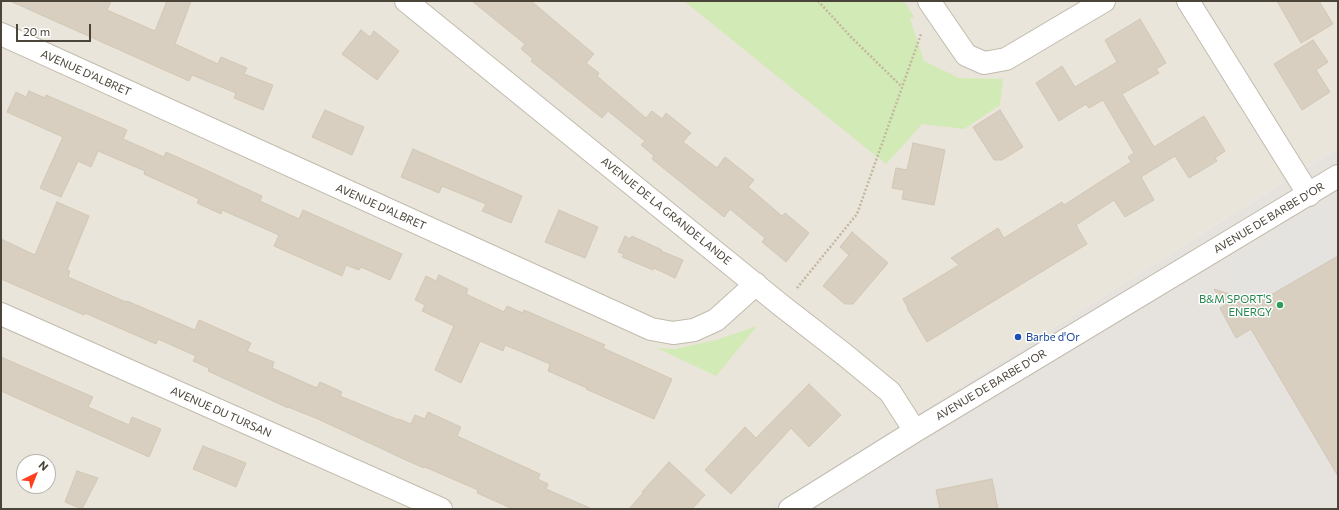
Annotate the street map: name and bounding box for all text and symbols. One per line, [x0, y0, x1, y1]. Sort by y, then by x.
scale bar [18, 16, 93, 42]
text: 20 m [23, 24, 50, 38]
street label: AVENUE D'ALBRET [39, 47, 133, 99]
street label: AVENUE DE LA GRANDE LANDE [598, 154, 734, 268]
street label: AVENUE DE BARBE D'OR [1211, 180, 1327, 256]
street label: AVENUE D'ALBRET [334, 181, 428, 233]
place label: B&M SPORT'S ENERGY [1199, 292, 1272, 318]
marker: B&M SPORT'S ENERGY [1275, 300, 1285, 310]
place label: Barbe d'Or [1026, 330, 1080, 344]
marker: Barbe d'Or [1013, 332, 1023, 342]
street label: AVENUE DE BARBE D'OR [933, 347, 1049, 423]
street label: AVENUE DU TURSAN [169, 384, 273, 440]
north arrow [16, 454, 56, 494]
text: N [36, 458, 51, 473]

